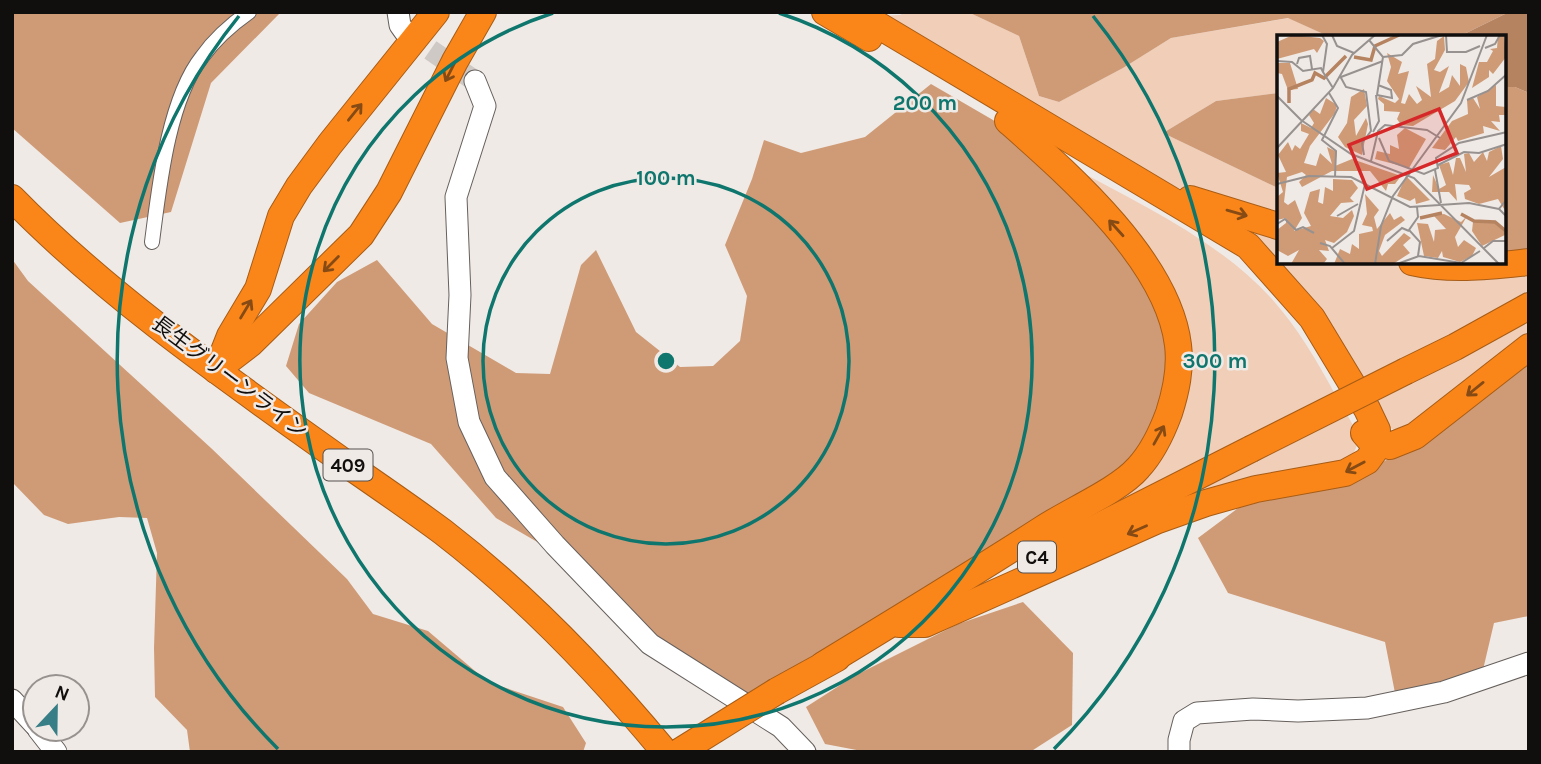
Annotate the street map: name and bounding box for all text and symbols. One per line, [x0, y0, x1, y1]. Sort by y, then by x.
inset map [1277, 35, 1506, 264]
one-way arrow [443, 61, 456, 82]
text: 200 m [893, 91, 957, 115]
one-way arrow [348, 104, 363, 122]
text: 100 m [636, 166, 696, 190]
one-way arrow [1226, 208, 1248, 221]
one-way arrow [1108, 219, 1124, 237]
one-way arrow [323, 255, 340, 272]
one-way arrow [239, 300, 253, 320]
street label: 長生グリーンライン [148, 311, 312, 443]
centre of rings [654, 349, 678, 373]
text: 300 m [1183, 349, 1247, 373]
one-way arrow [1466, 381, 1485, 396]
one-way arrow [1152, 425, 1166, 445]
road number: 409 [324, 450, 372, 480]
one-way arrow [1345, 461, 1366, 474]
one-way arrow [1127, 524, 1148, 537]
road number: C4 [1018, 542, 1056, 572]
north arrow [21, 673, 91, 743]
text: N [52, 680, 72, 706]

